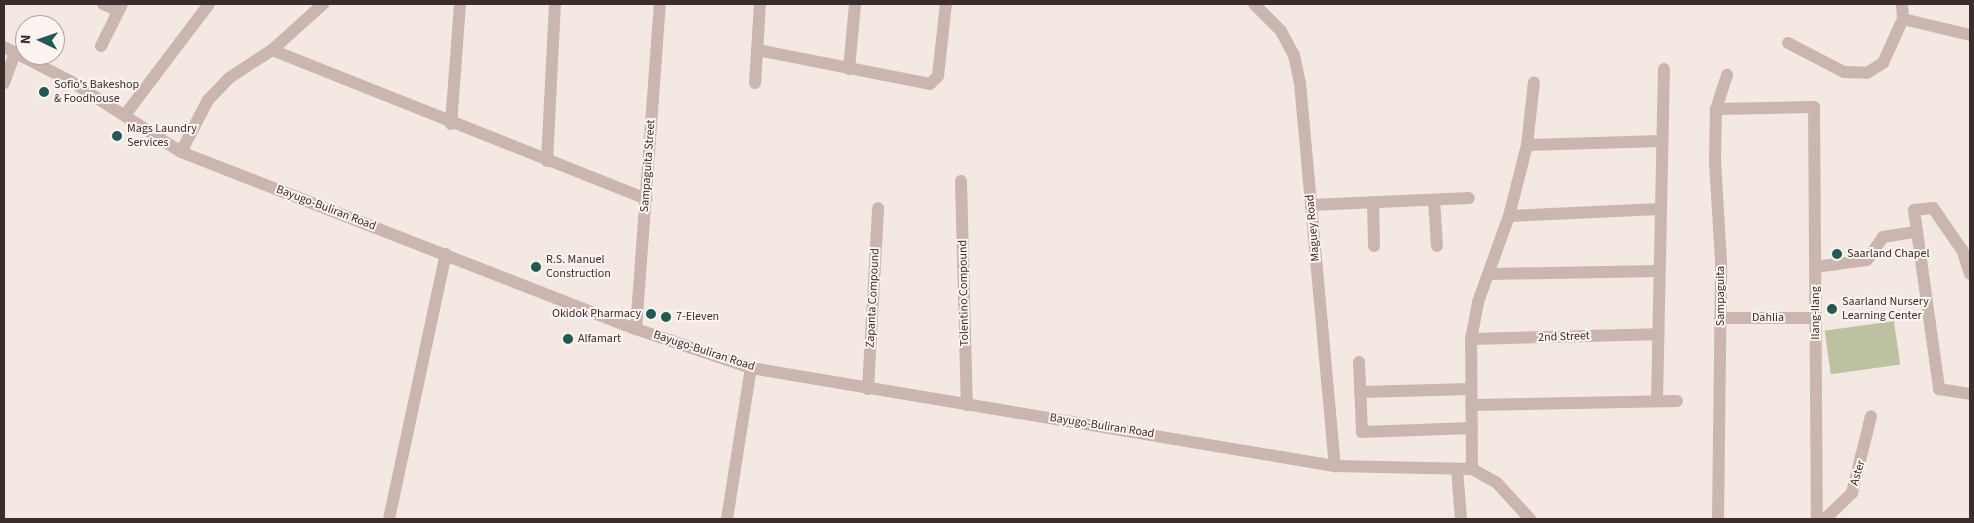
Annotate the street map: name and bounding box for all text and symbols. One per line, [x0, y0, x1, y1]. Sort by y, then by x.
north arrow [15, 15, 65, 65]
text: N [16, 34, 36, 44]
place label: Sofio's Bakeshop & Foodhouse [54, 78, 139, 106]
marker: Sofio's Bakeshop & Foodhouse [38, 86, 50, 98]
street label: Sampaguita Street [638, 119, 658, 213]
place label: Mags Laundry Services [127, 122, 197, 150]
marker: Mags Laundry Services [111, 130, 123, 142]
street label: Bayugo-Buliran Road [274, 182, 378, 234]
street label: Maguey Road [1303, 194, 1323, 262]
street label: Tolentino Compound [956, 240, 972, 346]
place label: Saarland Chapel [1847, 247, 1929, 261]
street label: Zapanta Compound [863, 248, 883, 348]
marker: Saarland Chapel [1831, 248, 1843, 260]
place label: R.S. Manuel Construction [546, 253, 611, 281]
marker: R.S. Manuel Construction [530, 261, 542, 273]
street label: Sampaguita [1714, 266, 1728, 326]
street label: Ilang-Ilang [1809, 286, 1823, 340]
place label: Saarland Nursery Learning Center [1842, 295, 1929, 323]
marker: Saarland Nursery Learning Center [1826, 303, 1838, 315]
place label: Okidok Pharmacy [552, 307, 641, 321]
marker: Okidok Pharmacy [645, 308, 657, 320]
place label: 7-Eleven [676, 310, 719, 324]
marker: 7-Eleven [660, 311, 672, 323]
street label: Dahlia [1752, 311, 1784, 325]
street label: Bayugo-Buliran Road [652, 328, 756, 374]
street label: 2nd Street [1538, 329, 1590, 345]
place label: Alfamart [578, 332, 621, 346]
marker: Alfamart [562, 333, 574, 345]
street label: Bayugo-Buliran Road [1049, 411, 1155, 441]
street label: Aster [1847, 459, 1869, 487]

